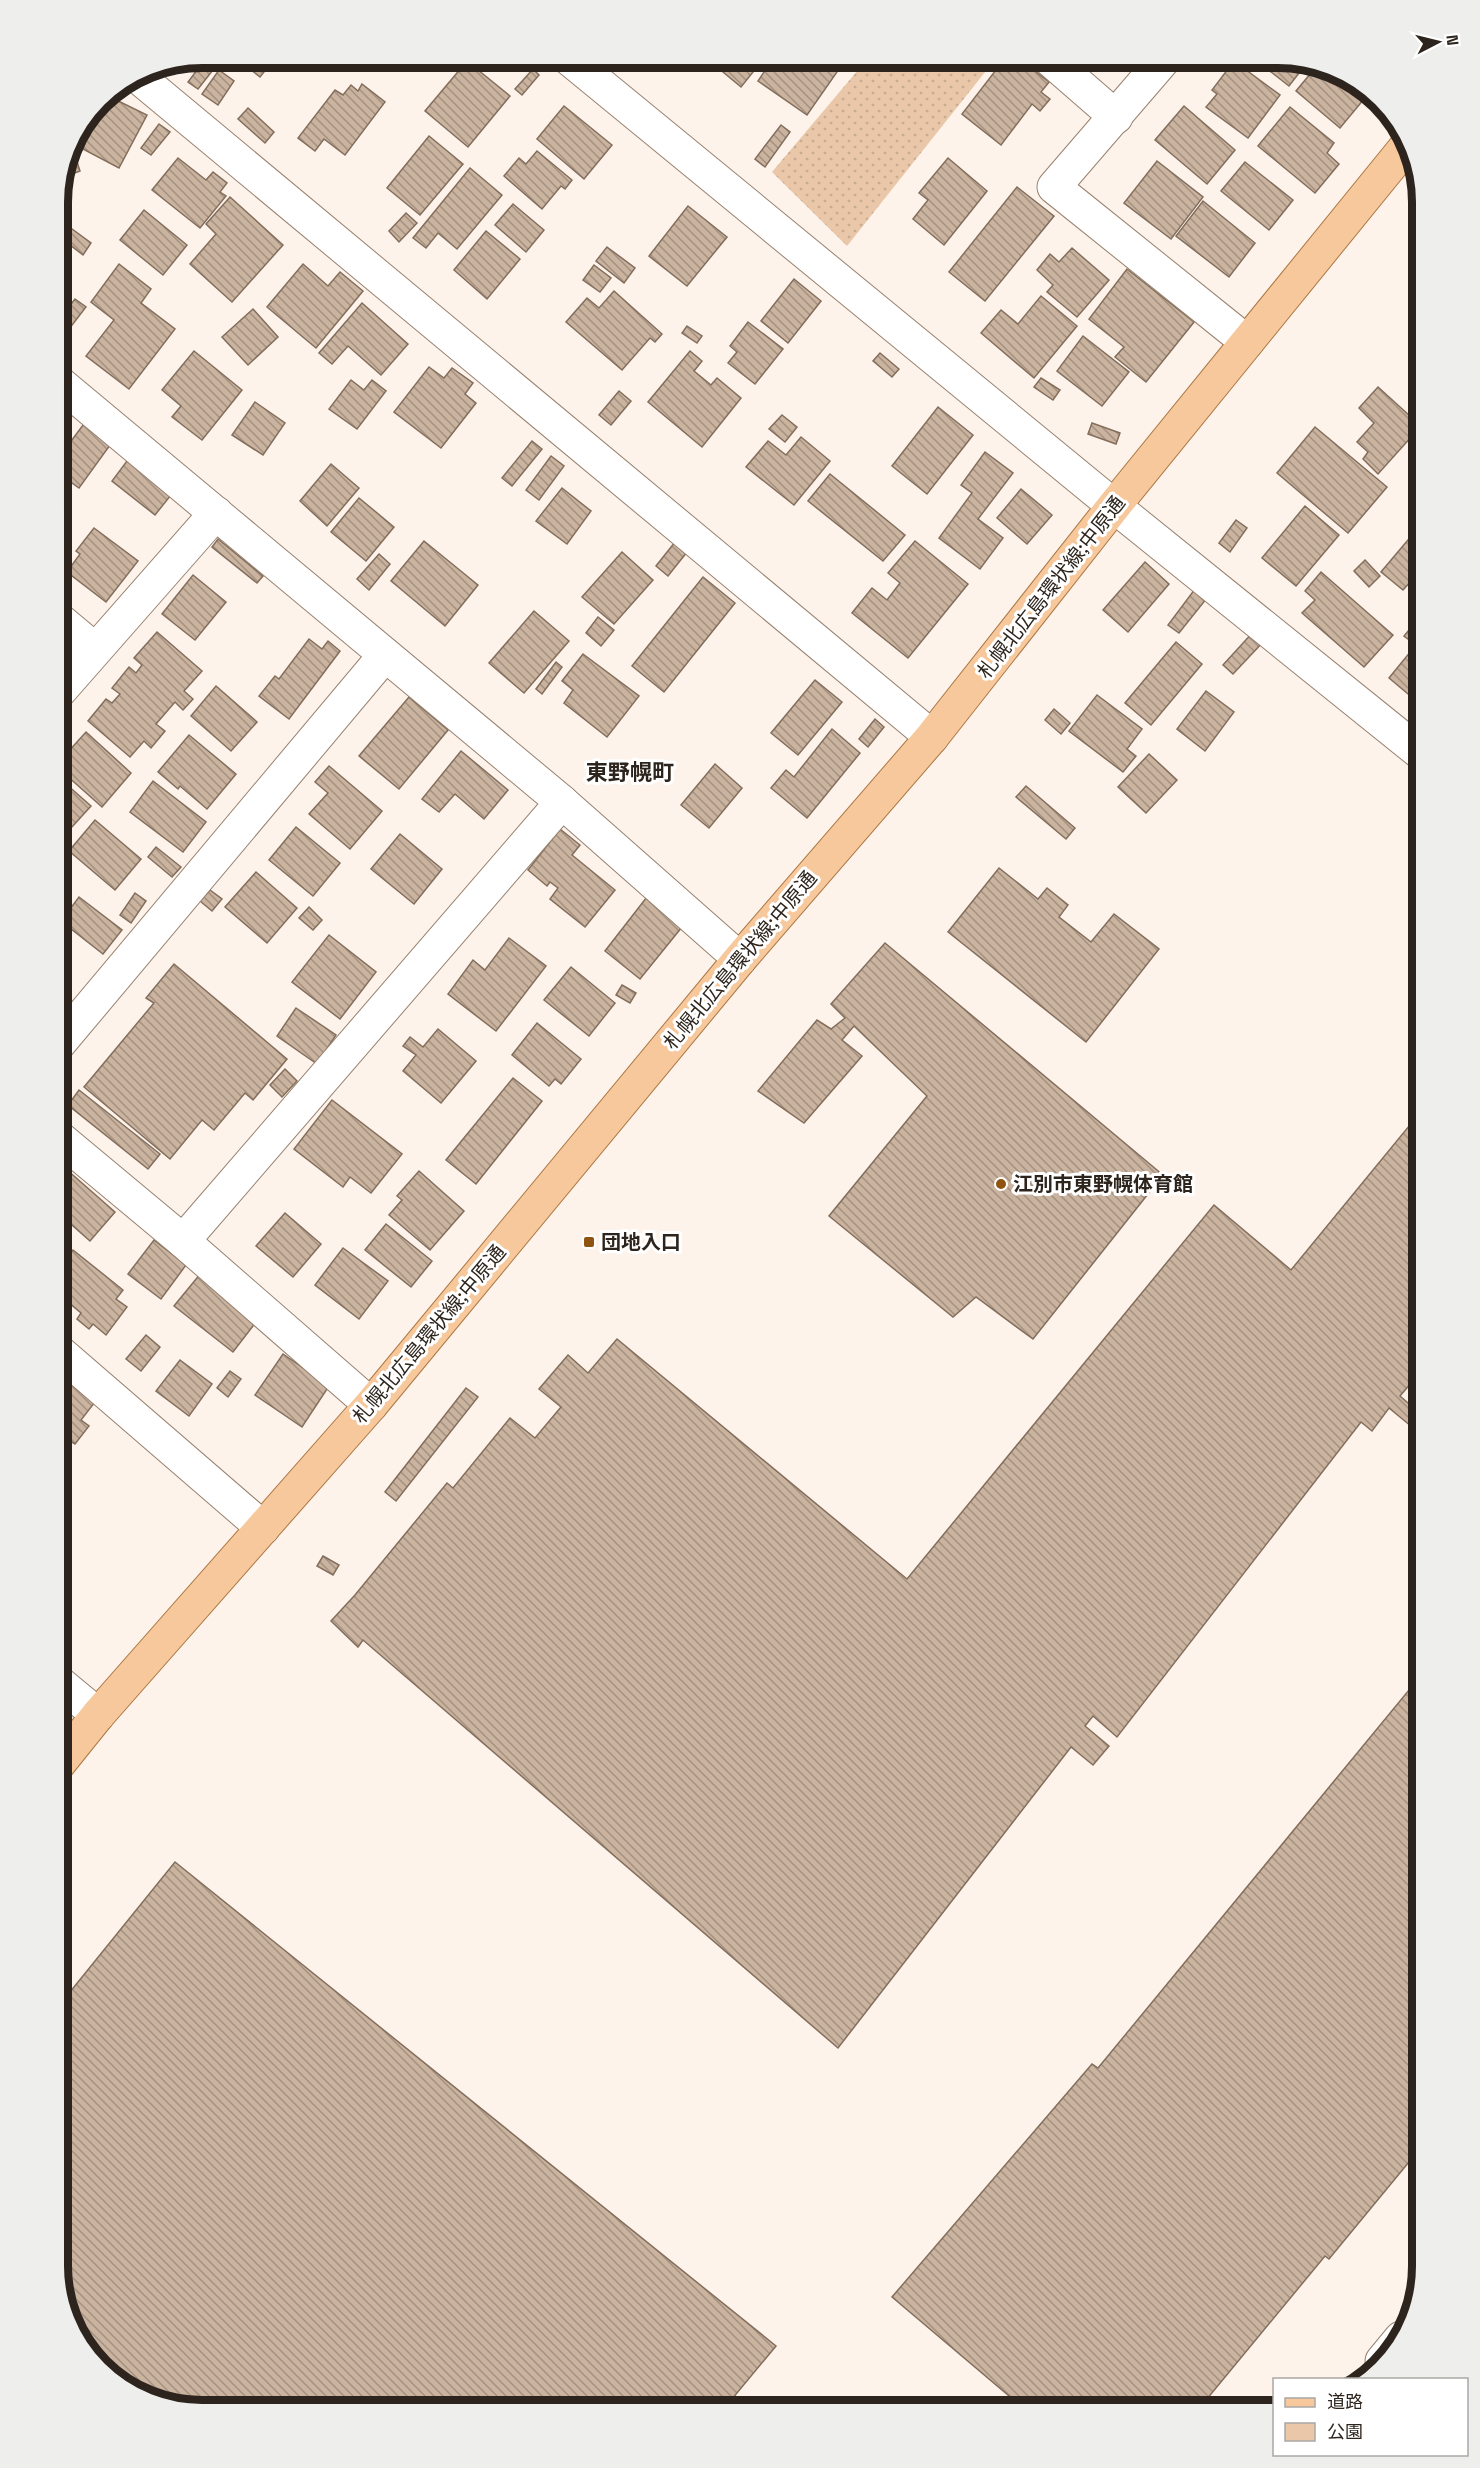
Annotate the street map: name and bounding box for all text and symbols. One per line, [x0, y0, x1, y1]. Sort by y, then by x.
north arrow [1408, 12, 1468, 72]
text: N [1441, 34, 1463, 47]
street label: 札幌北広島環状線;中原通 [971, 490, 1131, 684]
district label: 東野幌町 [586, 758, 674, 786]
street label: 札幌北広島環状線;中原通 [658, 865, 822, 1055]
place label: 江別市東野幌体育館 [1013, 1171, 1193, 1197]
marker: 江別市東野幌体育館 [994, 1177, 1008, 1191]
place label: 団地入口 [601, 1229, 681, 1255]
marker: 団地入口 [582, 1235, 596, 1249]
street label: 札幌北広島環状線;中原通 [347, 1239, 511, 1429]
legend [1273, 2378, 1468, 2456]
text: 道路 [1327, 2390, 1363, 2413]
text: 公園 [1327, 2420, 1363, 2443]

